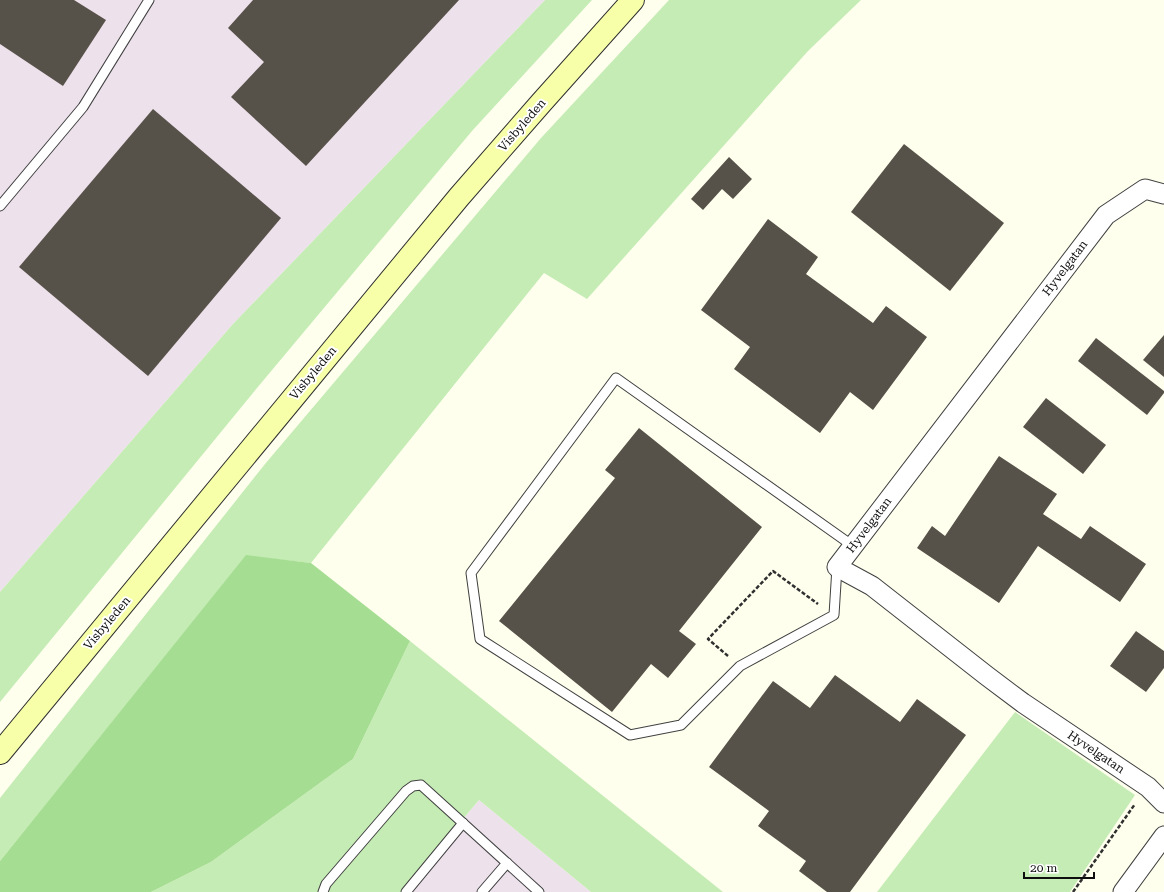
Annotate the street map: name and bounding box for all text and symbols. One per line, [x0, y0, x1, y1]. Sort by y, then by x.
street label: Visbyleden [495, 96, 549, 154]
street label: Hyvelgatan [1040, 237, 1091, 299]
street label: Visbyleden [287, 343, 339, 402]
street label: Hyvelgatan [844, 494, 895, 556]
street label: Visbyleden [81, 593, 133, 652]
street label: Hyvelgatan [1065, 728, 1127, 776]
scale bar [1024, 854, 1094, 880]
text: 20 m [1030, 861, 1057, 875]

